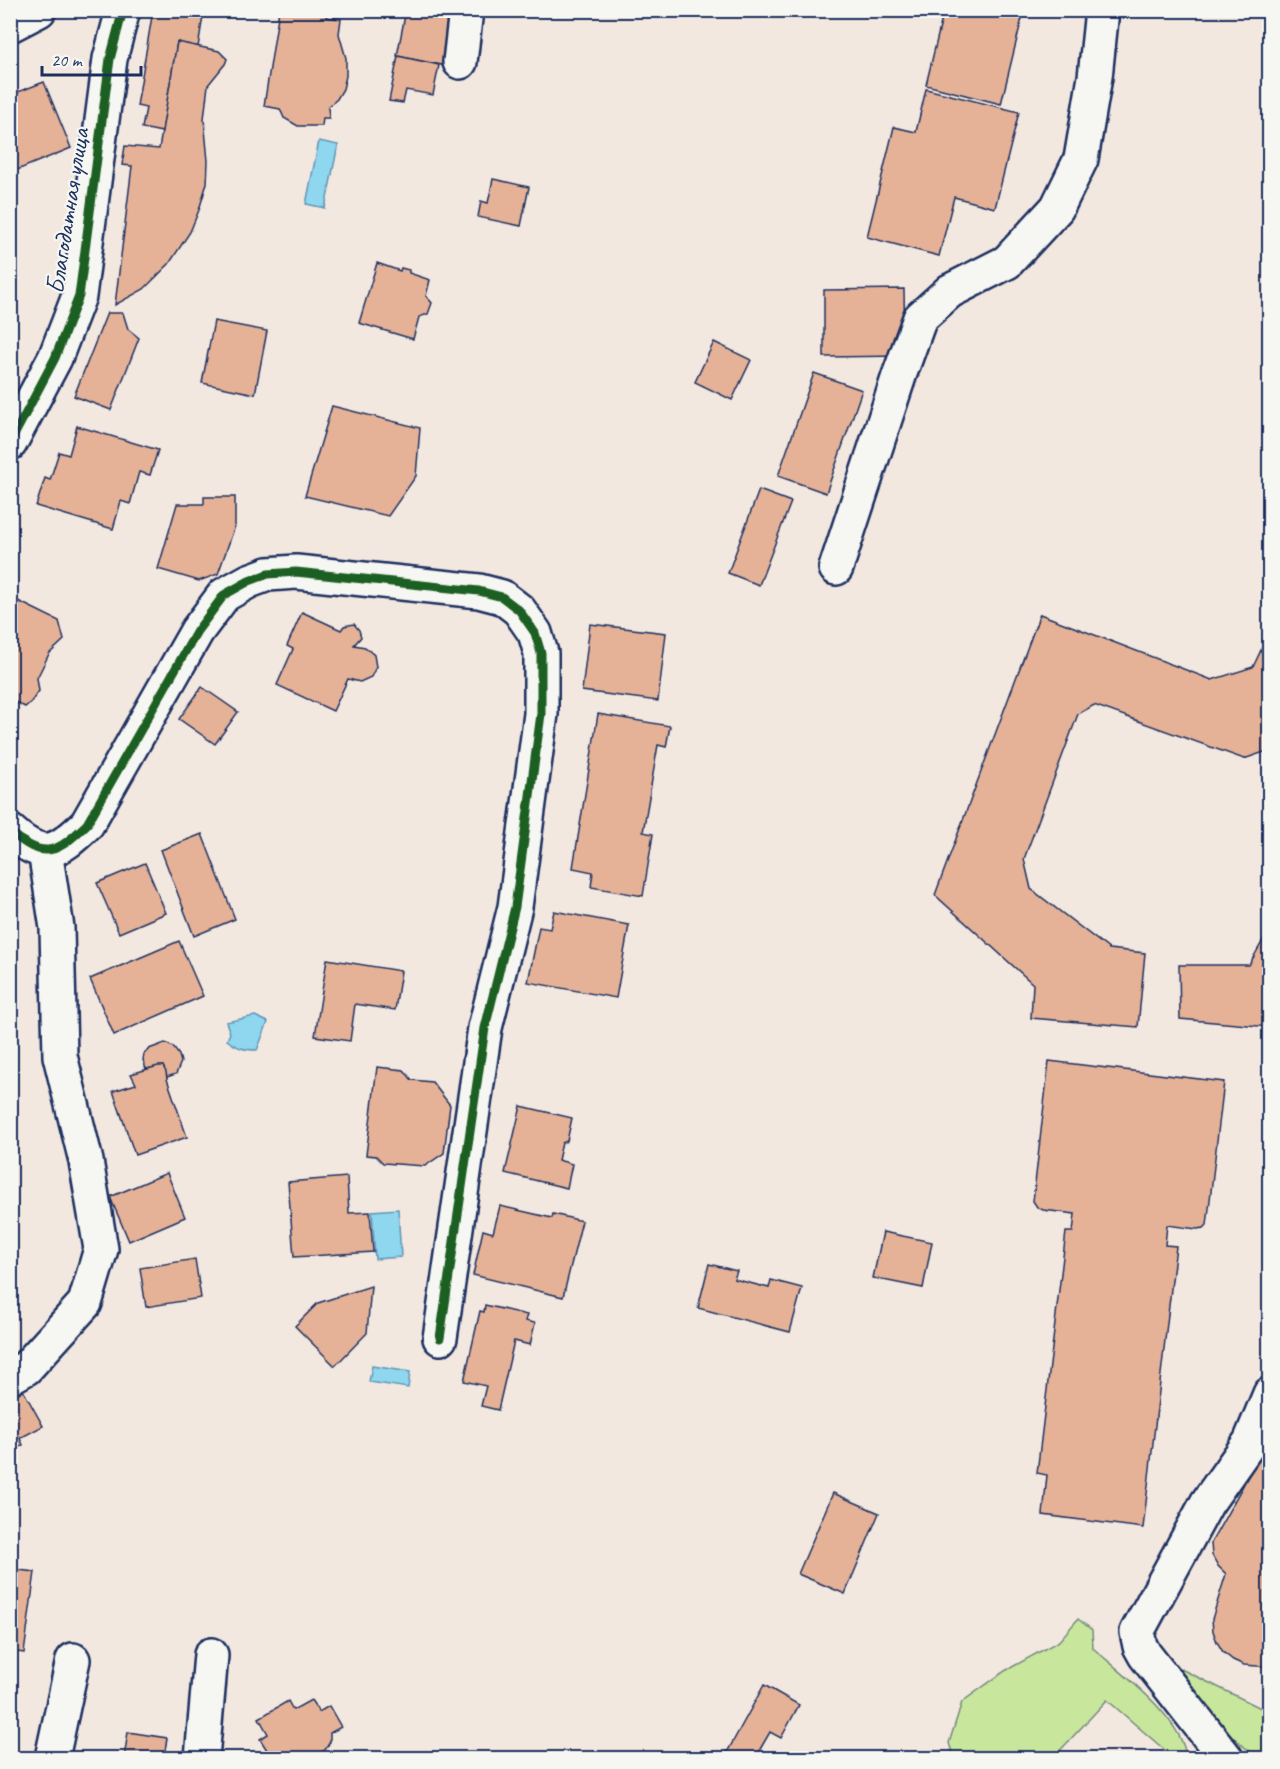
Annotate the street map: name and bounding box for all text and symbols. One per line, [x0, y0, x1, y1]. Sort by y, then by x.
scale bar [42, 39, 141, 77]
text: 20 m [51, 49, 84, 71]
street label: Благодатная улица [38, 125, 97, 296]

